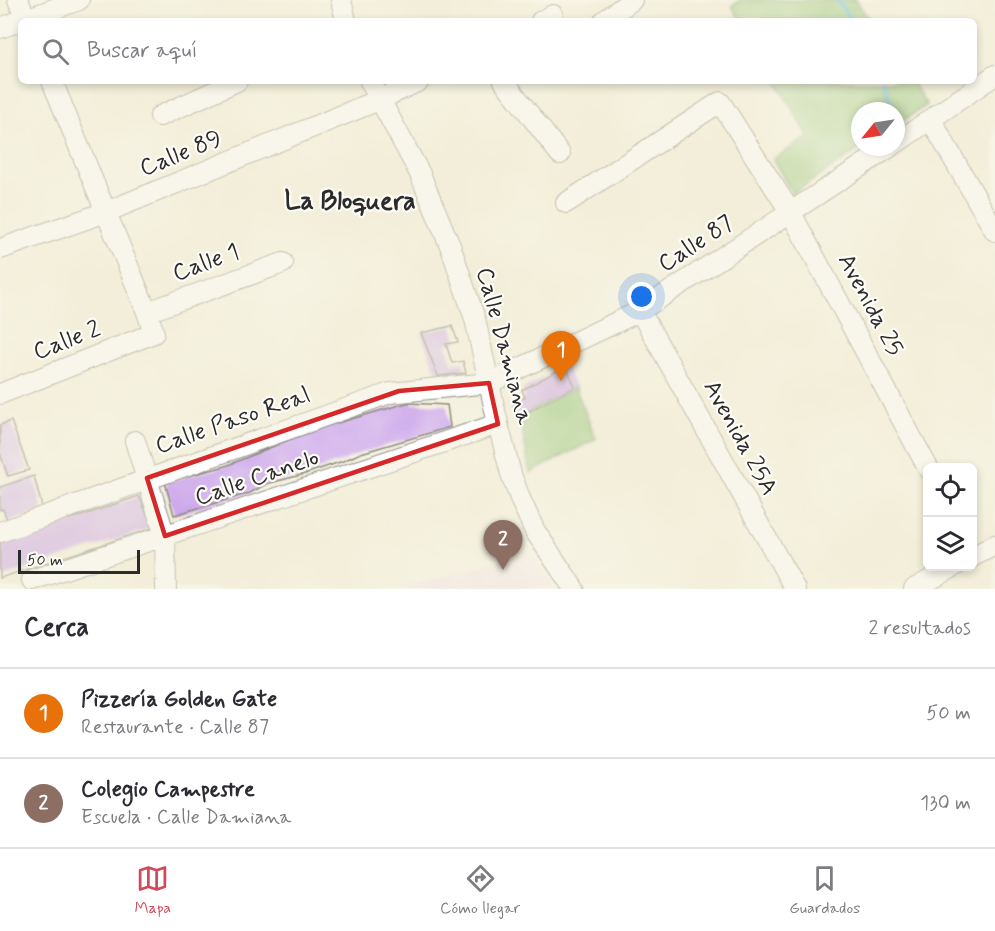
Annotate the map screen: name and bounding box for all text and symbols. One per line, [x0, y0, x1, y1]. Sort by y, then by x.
search box [18, 18, 977, 84]
icon: search [39, 35, 72, 68]
text: Buscar aquí [87, 37, 198, 65]
north arrow [851, 102, 905, 156]
street label: Calle 89 [135, 124, 227, 184]
district label: La Bloquera [284, 185, 416, 219]
street label: Calle 87 [652, 208, 740, 280]
street label: Calle 1 [168, 237, 244, 289]
street label: Avenida 25 [830, 248, 910, 362]
street label: Calle Damiana [468, 264, 540, 429]
your location [627, 282, 656, 311]
street label: Calle 2 [29, 314, 105, 368]
pin: 1 [542, 332, 580, 381]
street label: Avenida 25A [696, 375, 784, 501]
street label: Calle Paso Real [151, 380, 315, 462]
street label: Calle Canelo [191, 442, 323, 514]
map controls [923, 463, 977, 571]
button: locate [923, 463, 977, 517]
button: layers [923, 517, 977, 571]
pin: 2 [484, 520, 522, 570]
scale bar [18, 547, 140, 574]
text: 50 m [27, 550, 63, 571]
text: Cerca [24, 611, 89, 645]
text: 2 resultados [868, 615, 971, 642]
text: Pizzería Golden Gate [81, 686, 277, 714]
text: 1 [39, 700, 48, 727]
text: 50 m [926, 700, 971, 727]
text: Restaurante · Calle 87 [81, 714, 269, 741]
text: Colegio Campestre [81, 776, 255, 804]
text: 2 [39, 790, 48, 817]
text: 130 m [920, 790, 971, 817]
text: Escuela · Calle Damiana [81, 804, 291, 831]
tab: Mapa [135, 862, 171, 919]
tab: Cómo llegar [440, 862, 520, 919]
tab: Guardados [789, 862, 860, 919]

